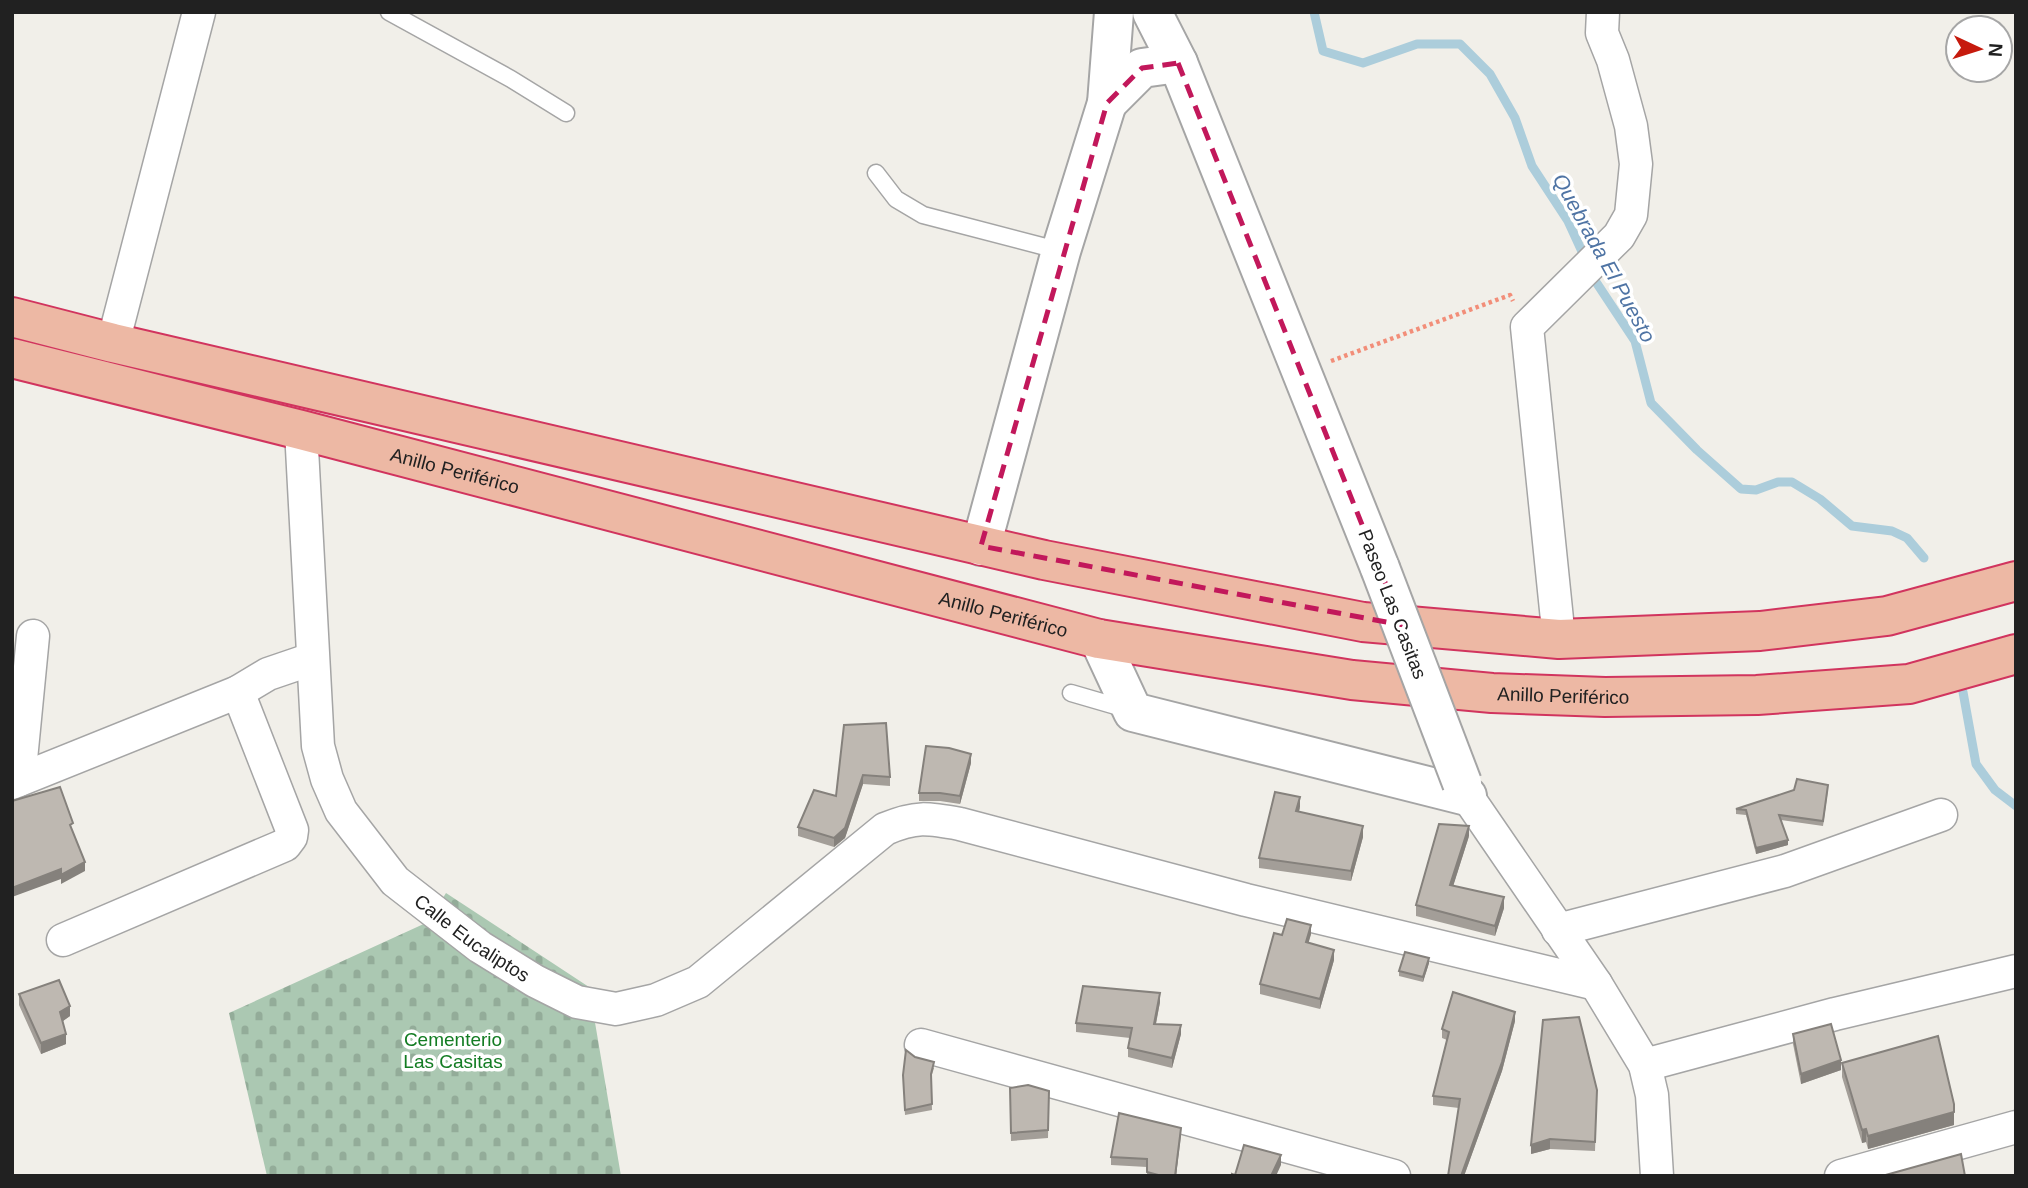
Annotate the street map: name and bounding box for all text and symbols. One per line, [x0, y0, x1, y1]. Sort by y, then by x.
north arrow [1944, 14, 2014, 84]
text: N [1985, 43, 2006, 58]
water label: Quebrada El Puesto [1549, 169, 1660, 346]
street label: Anillo Periférico [388, 444, 521, 498]
street label: Paseo Las Casitas [1354, 526, 1431, 682]
street label: Anillo Periférico [937, 588, 1070, 641]
street label: Anillo Periférico [1497, 683, 1629, 708]
street label: Calle Eucaliptos [410, 890, 533, 986]
park label: Cementerio Las Casitas [403, 1029, 503, 1072]

